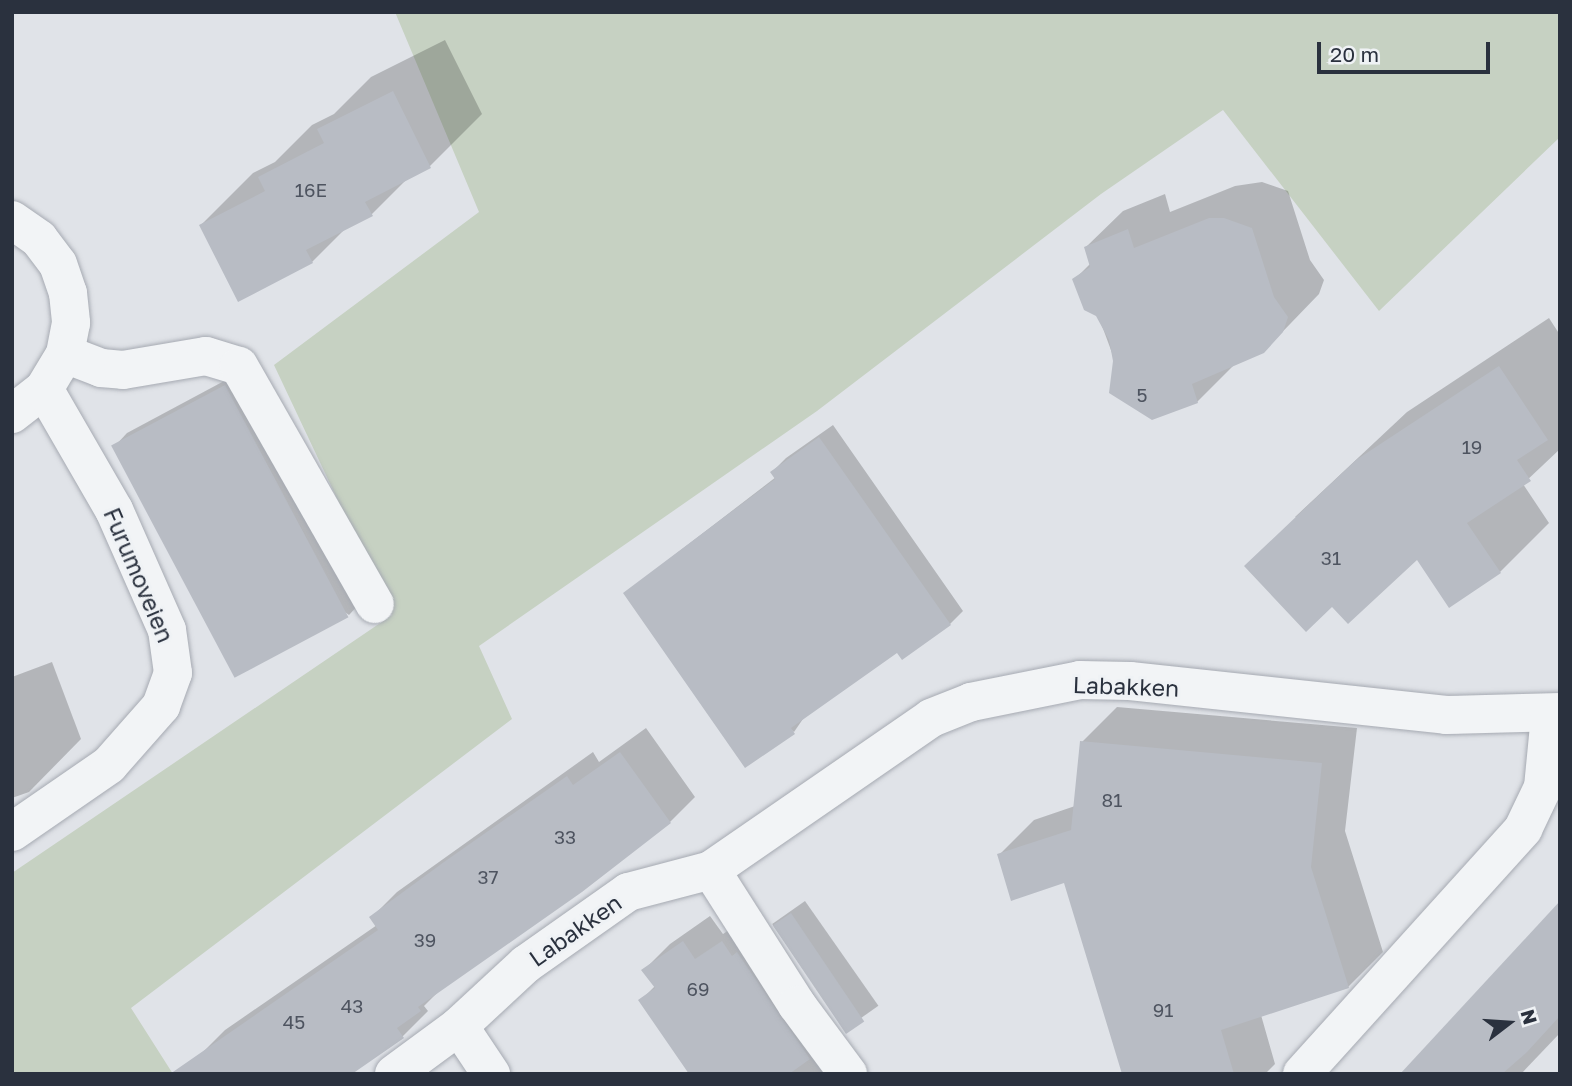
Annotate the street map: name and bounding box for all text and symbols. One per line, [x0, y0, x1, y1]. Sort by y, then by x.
scale bar [1320, 28, 1493, 72]
text: 20 m [1330, 41, 1379, 67]
house number: 16E [295, 179, 327, 201]
house number: 5 [1136, 384, 1148, 406]
house number: 19 [1462, 436, 1482, 458]
street label: Furumoveien [98, 504, 180, 646]
house number: 31 [1321, 547, 1341, 569]
street label: Labakken [1072, 670, 1180, 702]
house number: 81 [1102, 789, 1122, 811]
house number: 33 [554, 826, 576, 848]
house number: 37 [477, 866, 499, 888]
street label: Labakken [523, 888, 627, 972]
house number: 39 [414, 929, 436, 951]
house number: 69 [687, 978, 709, 1000]
north arrow [1474, 988, 1544, 1058]
house number: 43 [341, 995, 363, 1017]
house number: 91 [1153, 999, 1173, 1021]
text: N [1516, 1006, 1543, 1027]
house number: 45 [283, 1011, 305, 1033]

